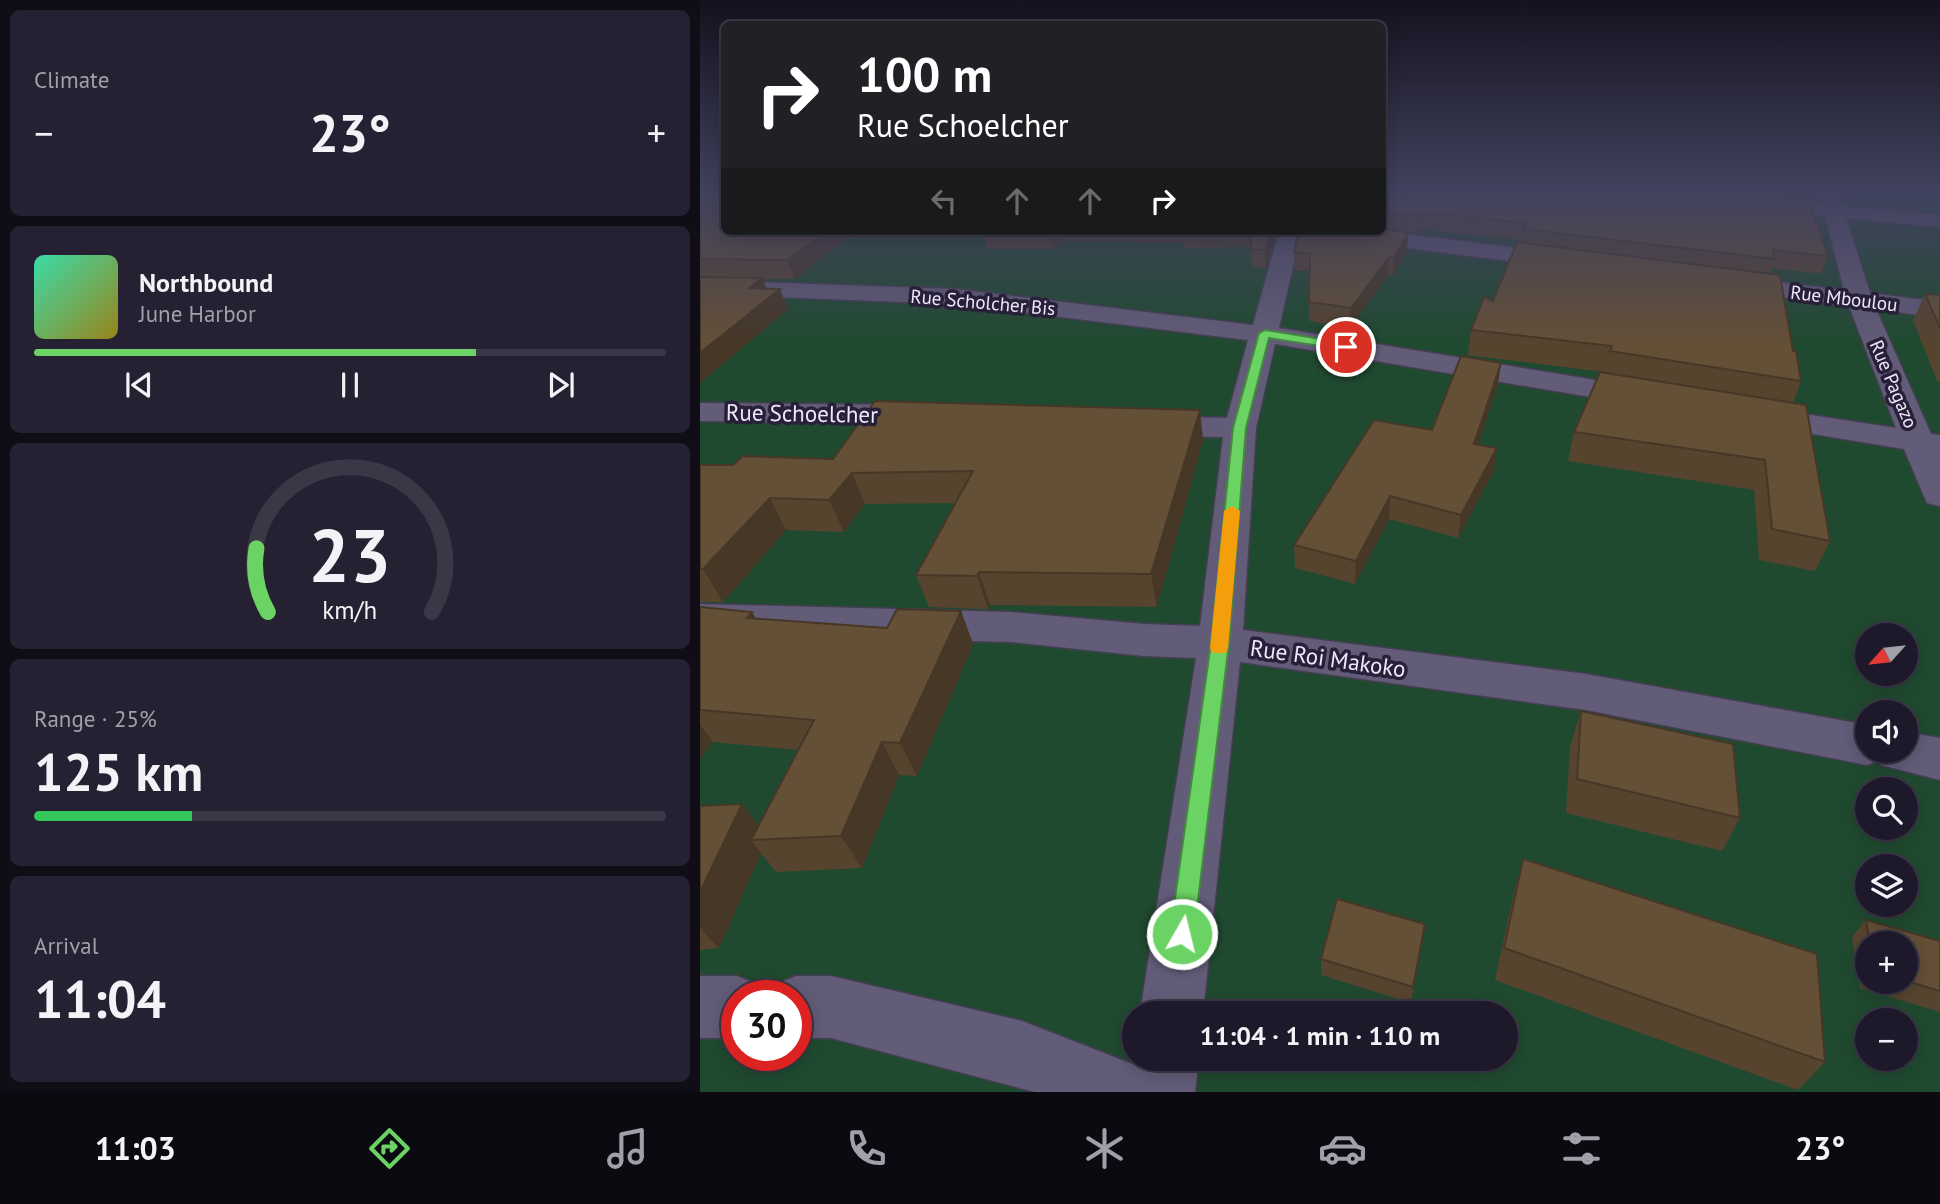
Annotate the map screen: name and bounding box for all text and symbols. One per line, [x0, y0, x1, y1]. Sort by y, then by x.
text: 100 m [857, 42, 992, 106]
icon: right [742, 49, 833, 140]
text: Climate [34, 65, 109, 94]
text: 23° [309, 99, 391, 166]
text: Rue Schoelcher [857, 104, 1069, 146]
text: − [34, 108, 53, 157]
text: + [647, 108, 666, 157]
icon: left [925, 182, 963, 220]
icon: ahead [998, 182, 1036, 220]
icon: ahead [1071, 182, 1109, 220]
icon: right [1144, 182, 1182, 220]
text: Northbound [139, 266, 273, 299]
street label: Rue Mboulou [1789, 280, 1899, 316]
street label: Rue Scholcher Bis [910, 284, 1056, 320]
text: June Harbor [139, 299, 256, 328]
pin [1316, 317, 1376, 377]
icon: arrive [1327, 328, 1365, 366]
street label: Rue Pagazo [1865, 336, 1923, 432]
icon: previous [120, 366, 158, 404]
icon: pause [331, 366, 369, 404]
icon: next [542, 366, 580, 404]
street label: Rue Schoelcher [726, 397, 878, 429]
text: 23 [309, 508, 391, 602]
text: km/h [323, 594, 377, 626]
north arrow [1855, 623, 1918, 686]
map controls [1855, 623, 1918, 1071]
street label: Rue Roi Makoko [1248, 633, 1408, 683]
button: sound [1855, 700, 1918, 763]
text: Range · 25% [34, 704, 157, 733]
text: 125 km [34, 738, 203, 805]
button: search [1855, 777, 1918, 840]
button: layers [1855, 854, 1918, 917]
position arrow [1145, 897, 1219, 971]
text: Arrival [34, 931, 98, 960]
button: + [1855, 931, 1918, 994]
text: 11:04 [34, 965, 166, 1032]
speed limit sign: 30 [721, 980, 812, 1071]
button: − [1855, 1008, 1918, 1071]
text: 11:04 · 1 min · 110 m [1200, 1019, 1440, 1052]
icon: directions [365, 1124, 414, 1173]
icon: music [603, 1124, 652, 1173]
icon: phone [842, 1124, 891, 1173]
icon: climate [1080, 1124, 1129, 1173]
icon: car [1318, 1124, 1367, 1173]
icon: filters [1557, 1124, 1606, 1173]
text: 11:03 [95, 1127, 176, 1169]
text: 23° [1795, 1127, 1845, 1169]

